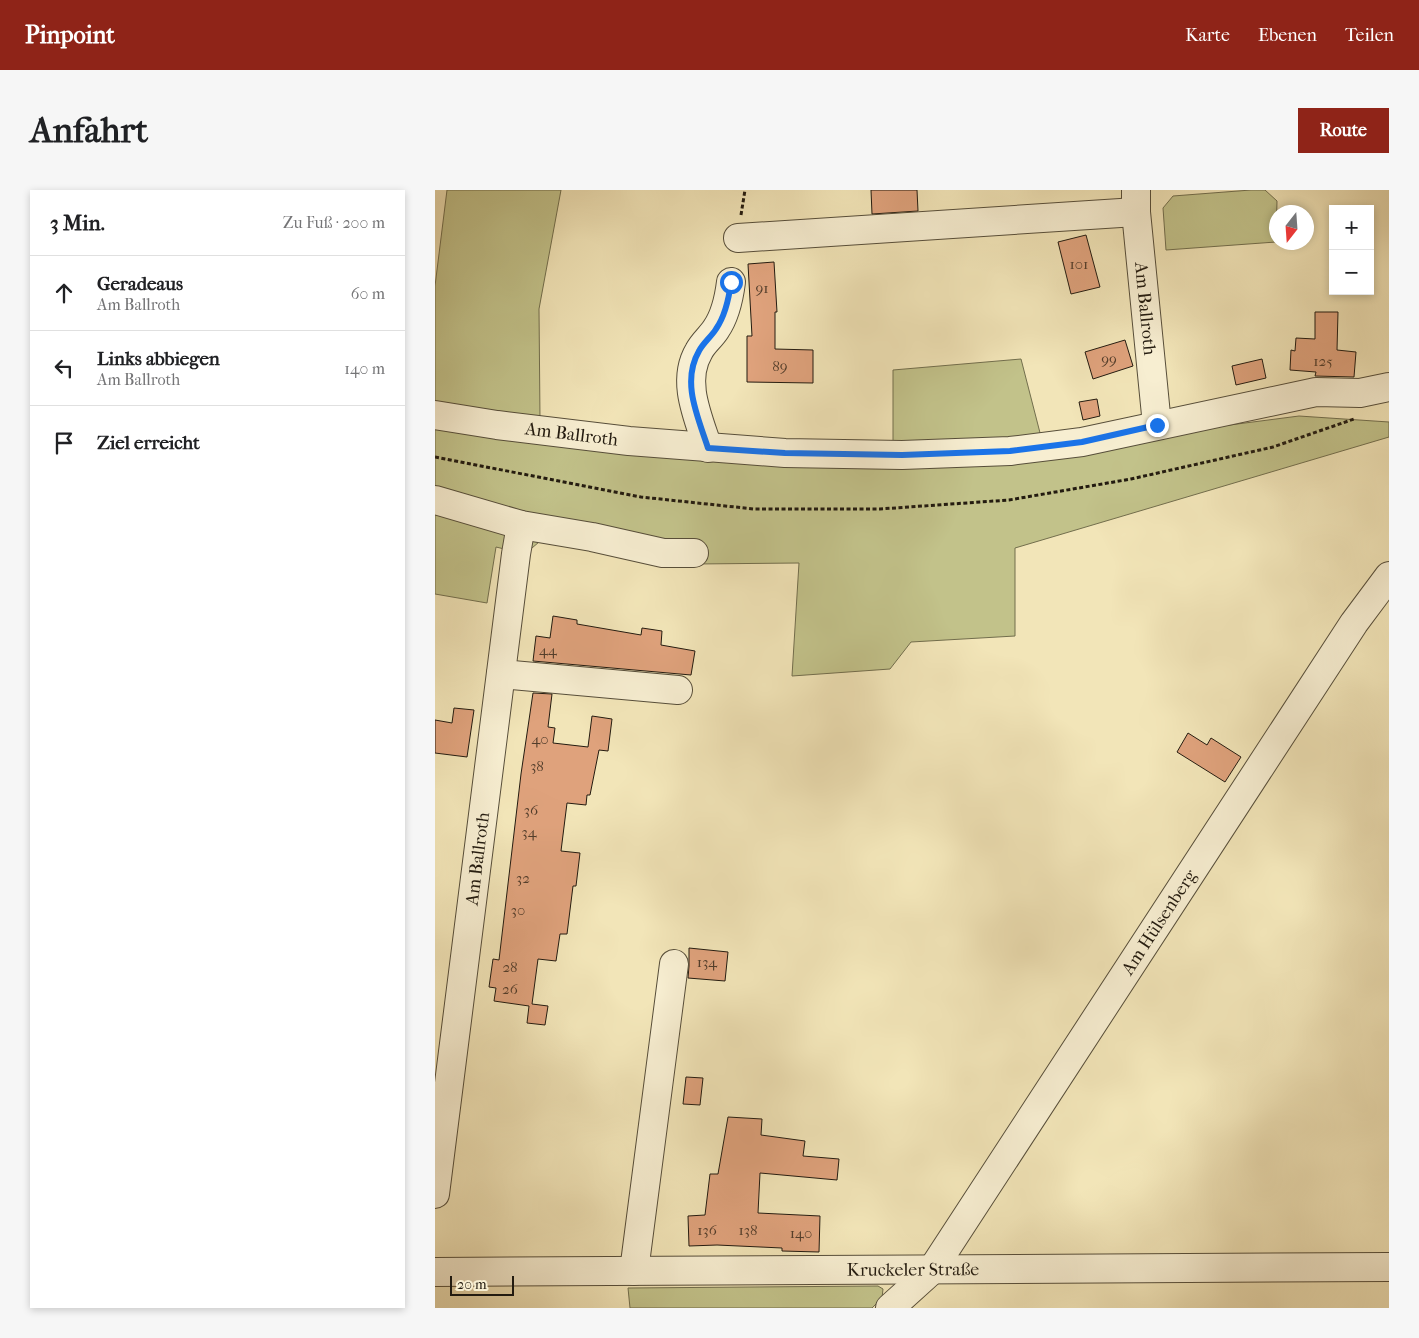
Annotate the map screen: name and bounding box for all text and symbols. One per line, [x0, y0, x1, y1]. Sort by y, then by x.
text: Pinpoint [25, 21, 115, 49]
text: Karte [1185, 25, 1230, 46]
text: Ebenen [1258, 25, 1317, 46]
text: Teilen [1345, 25, 1394, 46]
button: Route [1298, 108, 1389, 153]
text: Anfahrt [30, 110, 148, 151]
north arrow [1269, 205, 1314, 250]
map controls [1329, 205, 1374, 295]
button: + [1329, 205, 1374, 250]
text: 3 Min. [50, 211, 105, 235]
text: Zu Fuß · 200 m [283, 213, 385, 232]
button: − [1329, 250, 1374, 295]
house number: 101 [1070, 255, 1088, 273]
street label: Am Ballroth [1130, 260, 1160, 356]
route start [720, 271, 743, 294]
text: Geradeaus [97, 273, 183, 295]
icon: ahead [50, 279, 78, 307]
house number: 91 [755, 279, 769, 297]
text: 60 m [351, 284, 385, 303]
text: Am Ballroth [97, 295, 180, 314]
text: Links abbiegen [97, 348, 220, 370]
house number: 99 [1101, 350, 1117, 368]
house number: 125 [1313, 352, 1333, 370]
icon: left [50, 354, 78, 382]
house number: 89 [772, 357, 788, 375]
text: 140 m [344, 359, 385, 378]
text: Am Ballroth [97, 370, 180, 389]
route end [1146, 414, 1169, 437]
street label: Am Ballroth [523, 418, 619, 451]
icon: arrive [50, 429, 78, 457]
text: Ziel erreicht [97, 432, 200, 454]
house number: 44 [539, 641, 558, 659]
house number: 40 [531, 730, 549, 748]
house number: 38 [530, 757, 544, 775]
house number: 36 [524, 801, 539, 819]
street label: Am Ballroth [462, 811, 494, 908]
house number: 34 [521, 823, 538, 841]
street label: Am Hülsenberg [1117, 866, 1201, 980]
house number: 32 [516, 869, 530, 887]
house number: 30 [511, 901, 525, 919]
house number: 134 [697, 953, 718, 971]
house number: 28 [502, 958, 518, 976]
house number: 26 [502, 980, 519, 998]
house number: 136 [697, 1221, 718, 1239]
house number: 138 [738, 1221, 758, 1239]
house number: 140 [790, 1224, 812, 1242]
street label: Kruckeler Straße [847, 1259, 979, 1281]
scale bar [450, 1273, 514, 1296]
text: 20 m [457, 1276, 487, 1293]

